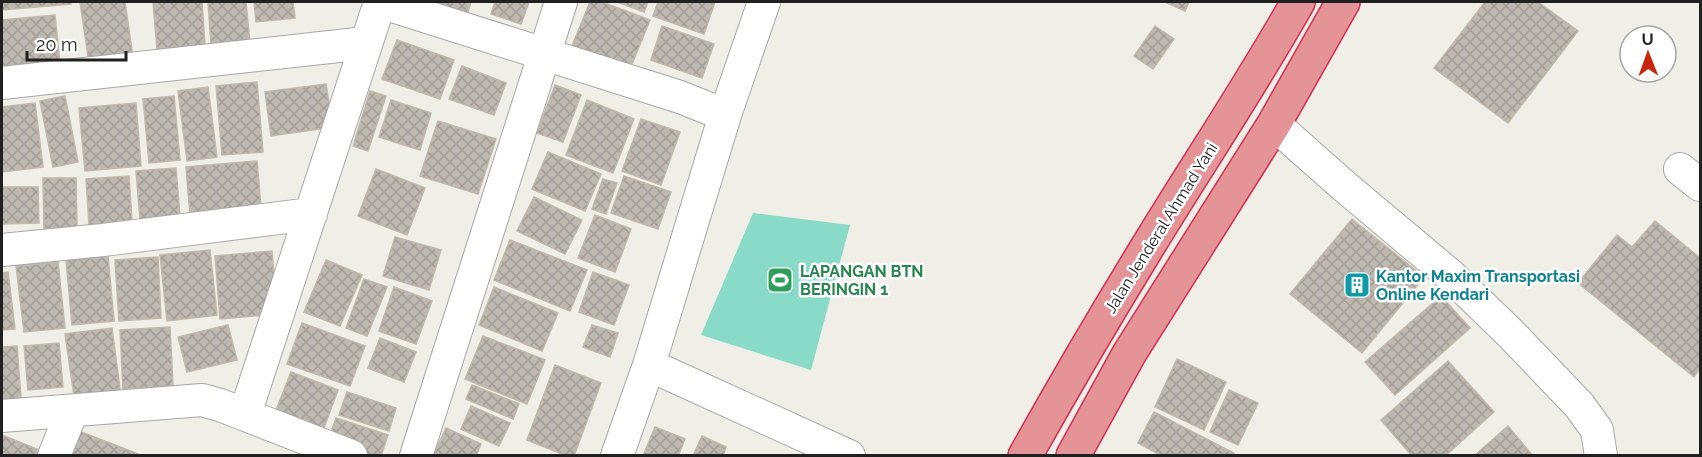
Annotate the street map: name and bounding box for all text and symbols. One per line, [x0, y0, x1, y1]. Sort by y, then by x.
scale bar [27, 24, 126, 62]
north arrow [1618, 24, 1678, 84]
text: U [1642, 30, 1654, 49]
text: 20 m [36, 34, 78, 55]
street label: Jalan Jenderal Ahmad Yani [1101, 139, 1221, 317]
place label: LAPANGAN BTN BERINGIN 1 [800, 262, 924, 299]
sports icon: LAPANGAN BTN BERINGIN 1 [765, 265, 795, 295]
place label: Kantor Maxim Transportasi Online Kendari [1376, 267, 1580, 304]
building icon: Kantor Maxim Transportasi Online Kendari [1342, 270, 1372, 300]

